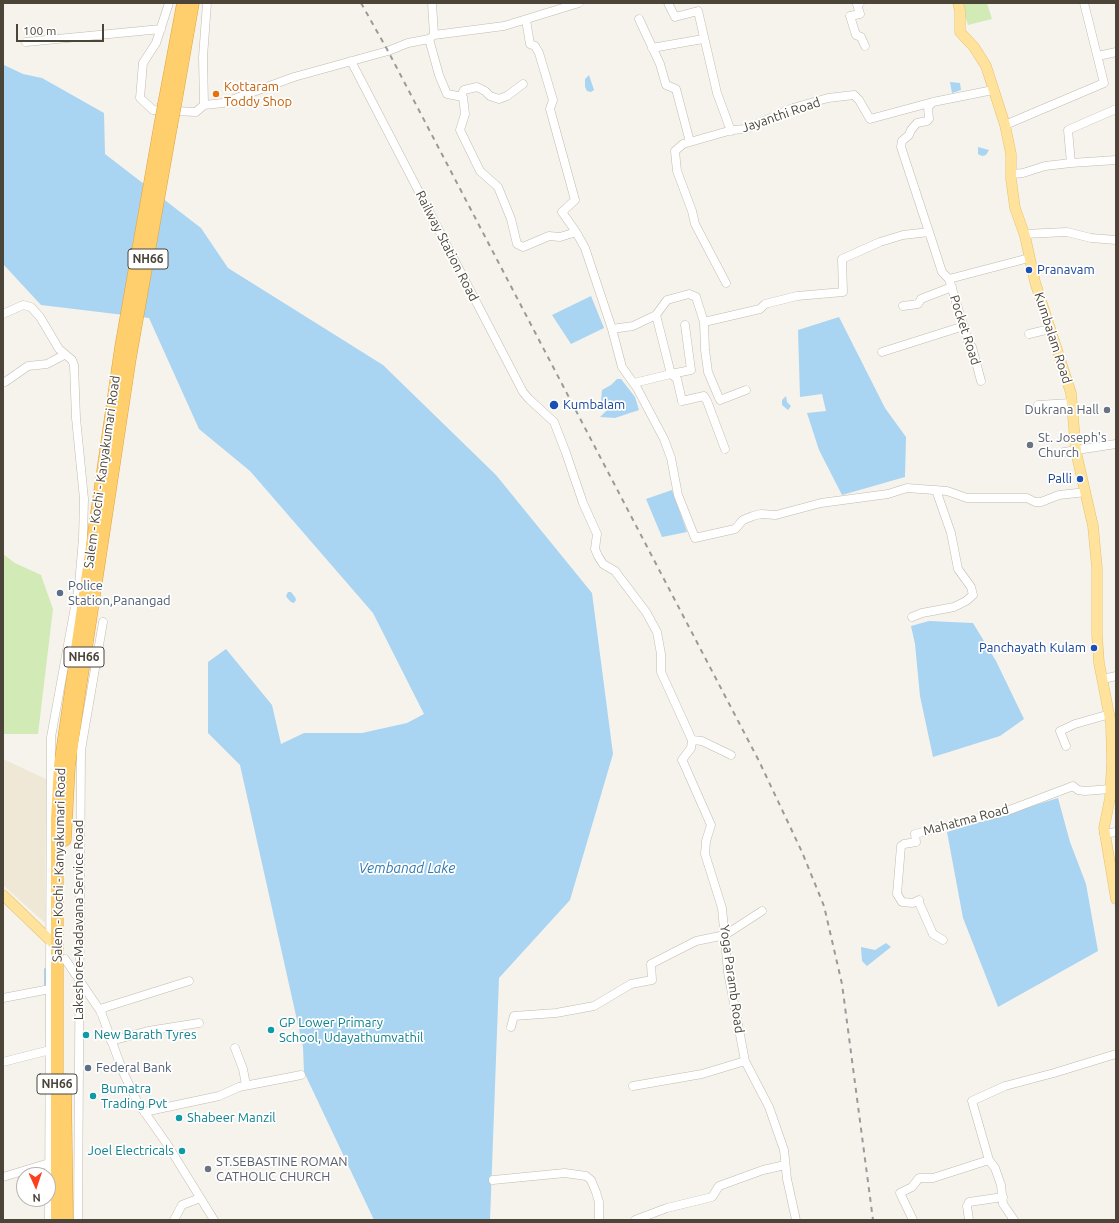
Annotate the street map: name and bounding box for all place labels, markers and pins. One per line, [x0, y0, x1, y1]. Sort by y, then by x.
place label: Kottaram Toddy Shop [224, 79, 292, 110]
marker: Kottaram Toddy Shop [211, 89, 221, 99]
place label: Pranavam [1037, 262, 1095, 278]
marker: Pranavam [1024, 265, 1034, 275]
place label: Kumbalam [563, 397, 625, 413]
marker: Kumbalam [548, 399, 560, 411]
place label: Dukrana Hall [1025, 402, 1099, 418]
marker: Dukrana Hall [1102, 405, 1112, 415]
place label: St. Joseph's Church [1038, 430, 1107, 461]
marker: St. Joseph's Church [1025, 440, 1035, 450]
place label: Palli [1048, 471, 1072, 487]
marker: Palli [1075, 474, 1085, 484]
place label: Police Station,Panangad [68, 578, 171, 609]
marker: Police Station,Panangad [55, 588, 65, 598]
place label: Panchayath Kulam [979, 640, 1086, 656]
marker: Panchayath Kulam [1089, 643, 1099, 653]
place label: GP Lower Primary School, Udayathumvathil [279, 1015, 423, 1046]
marker: GP Lower Primary School, Udayathumvathil [266, 1025, 276, 1035]
place label: New Barath Tyres [94, 1027, 197, 1043]
marker: New Barath Tyres [81, 1030, 91, 1040]
place label: Federal Bank [96, 1060, 172, 1076]
marker: Federal Bank [83, 1063, 93, 1073]
place label: Bumatra Trading Pvt [101, 1081, 167, 1112]
marker: Bumatra Trading Pvt [88, 1091, 98, 1101]
place label: Shabeer Manzil [187, 1110, 276, 1126]
marker: Shabeer Manzil [174, 1113, 184, 1123]
place label: Joel Electricals [88, 1143, 174, 1159]
marker: Joel Electricals [177, 1146, 187, 1156]
place label: ST.SEBASTINE ROMAN CATHOLIC CHURCH [216, 1154, 348, 1185]
marker: ST.SEBASTINE ROMAN CATHOLIC CHURCH [203, 1164, 213, 1174]

